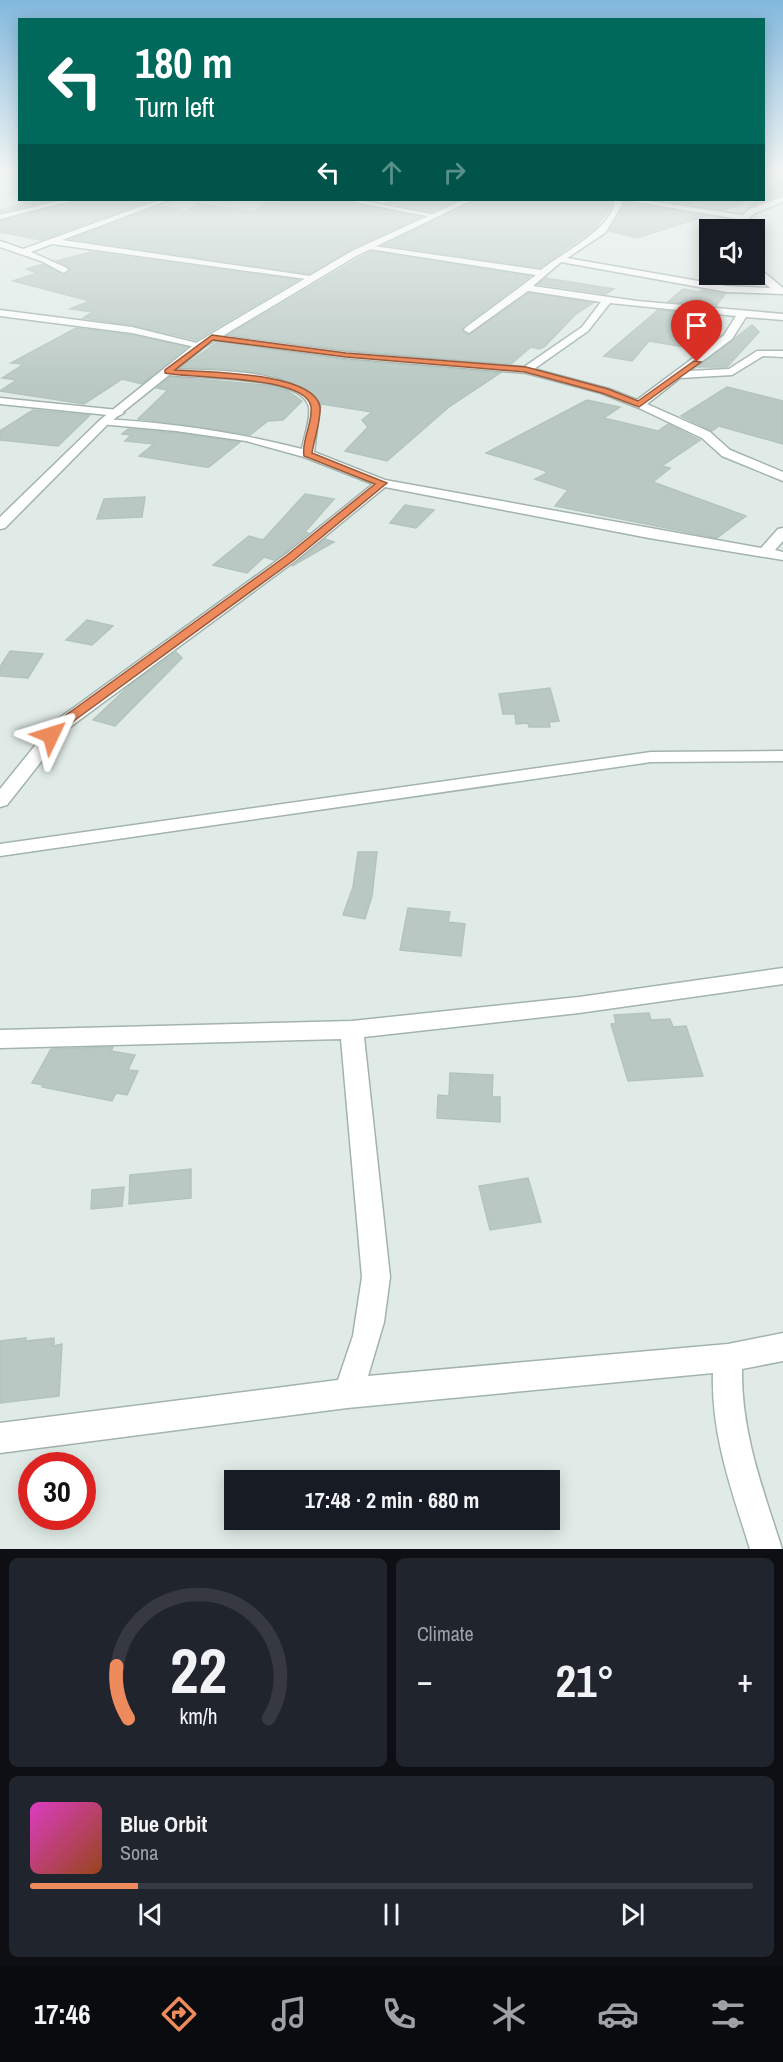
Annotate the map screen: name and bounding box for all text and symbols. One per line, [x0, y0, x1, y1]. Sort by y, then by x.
text: 180 m [135, 35, 233, 91]
icon: left [36, 42, 114, 120]
text: Turn left [135, 89, 214, 125]
icon: left [312, 156, 345, 189]
icon: ahead [375, 156, 408, 189]
icon: right [438, 156, 471, 189]
map controls [699, 219, 765, 285]
button: sound [699, 219, 765, 285]
pin [671, 300, 722, 362]
icon: arrive [680, 309, 713, 342]
position arrow [19, 703, 83, 767]
speed limit sign: 30 [18, 1452, 96, 1530]
text: 17:48 · 2 min · 680 m [305, 1485, 479, 1515]
text: Climate [417, 1620, 474, 1647]
text: 22 [170, 1628, 226, 1712]
text: 21° [555, 1650, 615, 1711]
text: − [417, 1658, 433, 1702]
text: + [737, 1658, 753, 1702]
text: km/h [179, 1703, 217, 1732]
text: Blue Orbit [120, 1809, 207, 1839]
text: Sona [120, 1839, 158, 1866]
icon: previous [134, 1898, 167, 1931]
icon: pause [375, 1898, 408, 1931]
icon: next [616, 1898, 649, 1931]
icon: directions [158, 1993, 200, 2035]
icon: music [268, 1993, 310, 2035]
icon: phone [378, 1993, 420, 2035]
icon: climate [488, 1993, 530, 2035]
icon: car [597, 1993, 639, 2035]
icon: filters [707, 1993, 749, 2035]
text: 17:46 [34, 1996, 91, 2032]

